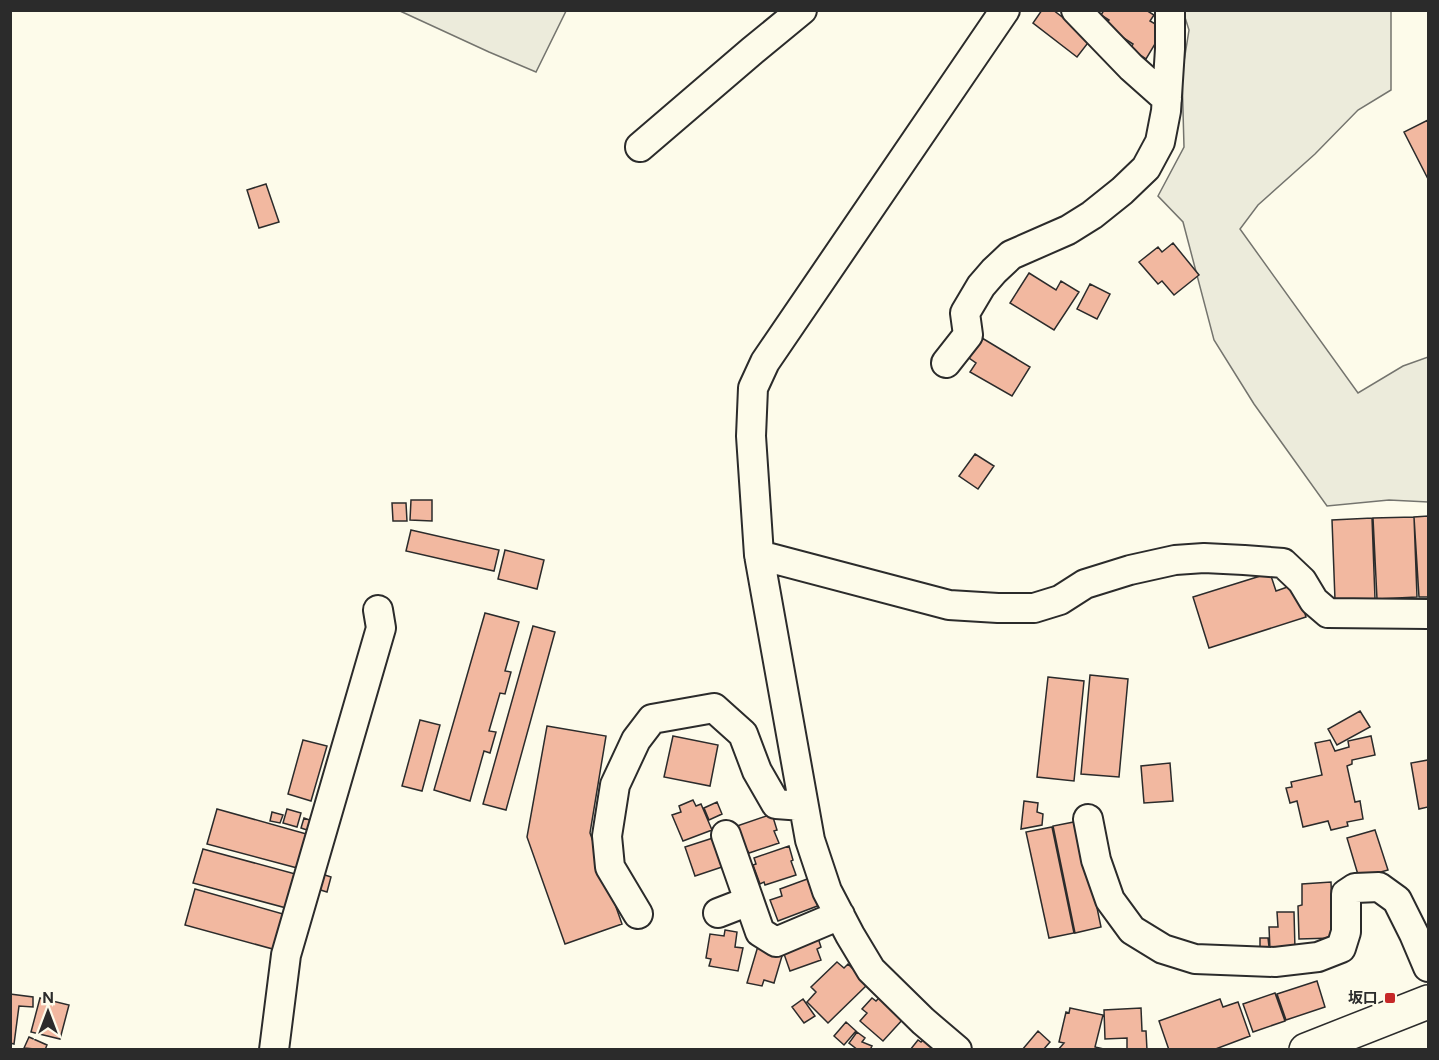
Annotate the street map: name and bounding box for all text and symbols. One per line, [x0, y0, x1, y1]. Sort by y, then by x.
north arrow [18, 982, 78, 1042]
text: N [42, 987, 54, 1008]
place label: 坂口 [1348, 988, 1378, 1008]
marker: 坂口 [1383, 991, 1397, 1005]

